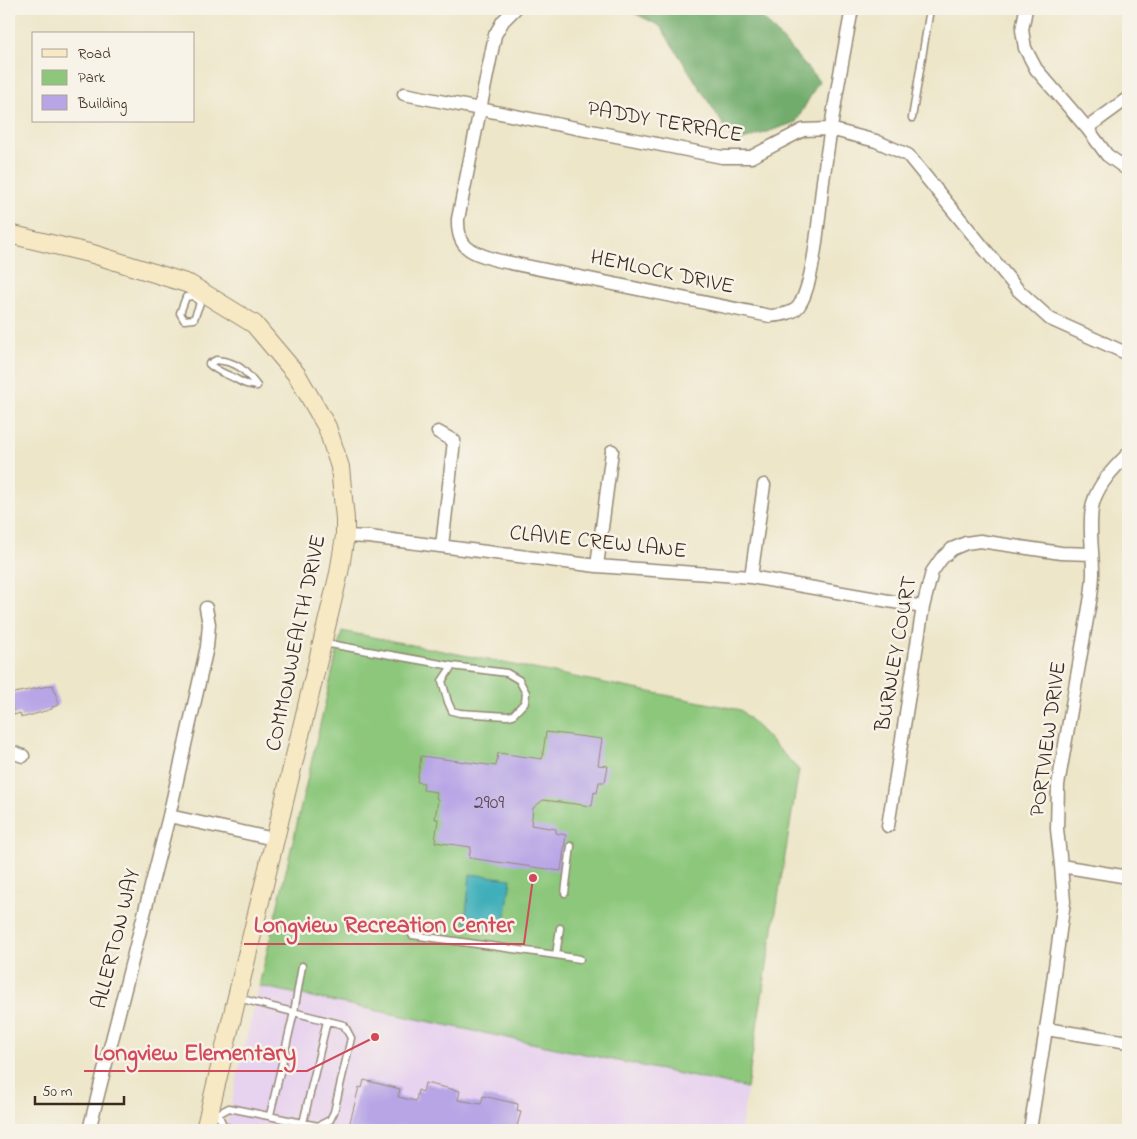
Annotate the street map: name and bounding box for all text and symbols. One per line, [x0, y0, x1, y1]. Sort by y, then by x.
legend [32, 32, 195, 122]
text: Road [78, 43, 111, 65]
text: Park [78, 67, 106, 89]
text: Building [77, 93, 127, 116]
street label: PADDY TERRACE [585, 94, 745, 152]
street label: HEMLOCK DRIVE [587, 242, 737, 304]
street label: CLAVIE CREW LANE [508, 518, 688, 568]
street label: COMMONWEALTH DRIVE [258, 532, 336, 754]
street label: BURNLEY COURT [867, 573, 926, 735]
street label: PORTVIEW DRIVE [1022, 659, 1076, 819]
house number: 2909 [474, 789, 504, 818]
street label: ALLERTON WAY [84, 866, 150, 1012]
callout: Longview Recreation Center [244, 905, 524, 944]
text: Longview Recreation Center [254, 909, 515, 945]
callout: Longview Elementary [84, 1032, 307, 1071]
text: Longview Elementary [94, 1037, 296, 1073]
scale bar [35, 1074, 124, 1106]
text: 50 m [42, 1081, 73, 1103]

